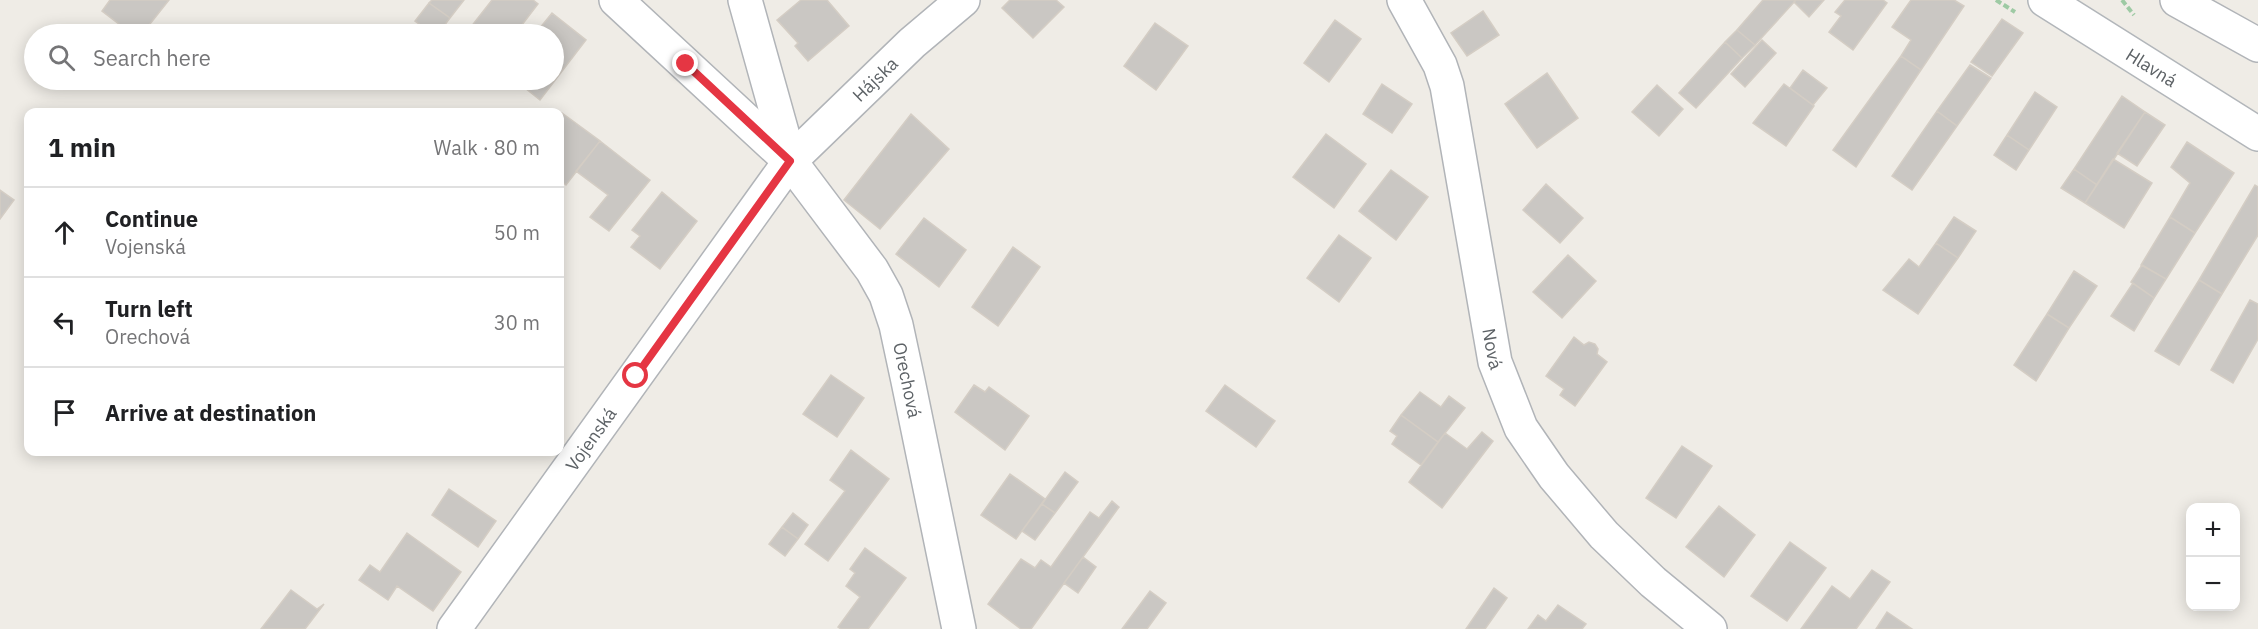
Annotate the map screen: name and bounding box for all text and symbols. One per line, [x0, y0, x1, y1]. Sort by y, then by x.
search box [24, 24, 564, 90]
icon: search [45, 41, 78, 74]
street label: Hlavná [2122, 42, 2182, 92]
text: Search here [93, 43, 211, 72]
route end [672, 50, 698, 76]
street label: Hájska [847, 52, 903, 106]
text: 1 min [48, 130, 116, 164]
text: Walk · 80 m [434, 134, 540, 161]
text: Continue [105, 204, 198, 233]
icon: ahead [48, 216, 81, 249]
text: 50 m [494, 219, 540, 246]
text: Vojenská [105, 233, 186, 260]
text: Turn left [105, 294, 193, 323]
icon: left [48, 306, 81, 339]
text: 30 m [494, 309, 540, 336]
text: Orechová [105, 323, 190, 350]
street label: Nová [1478, 326, 1508, 373]
street label: Orechová [889, 340, 927, 420]
route start [622, 362, 648, 388]
icon: arrive [48, 396, 81, 429]
text: Arrive at destination [105, 398, 316, 427]
street label: Vojenská [560, 402, 621, 475]
map controls [2186, 503, 2240, 611]
button: + [2186, 503, 2240, 557]
button: − [2186, 557, 2240, 611]

